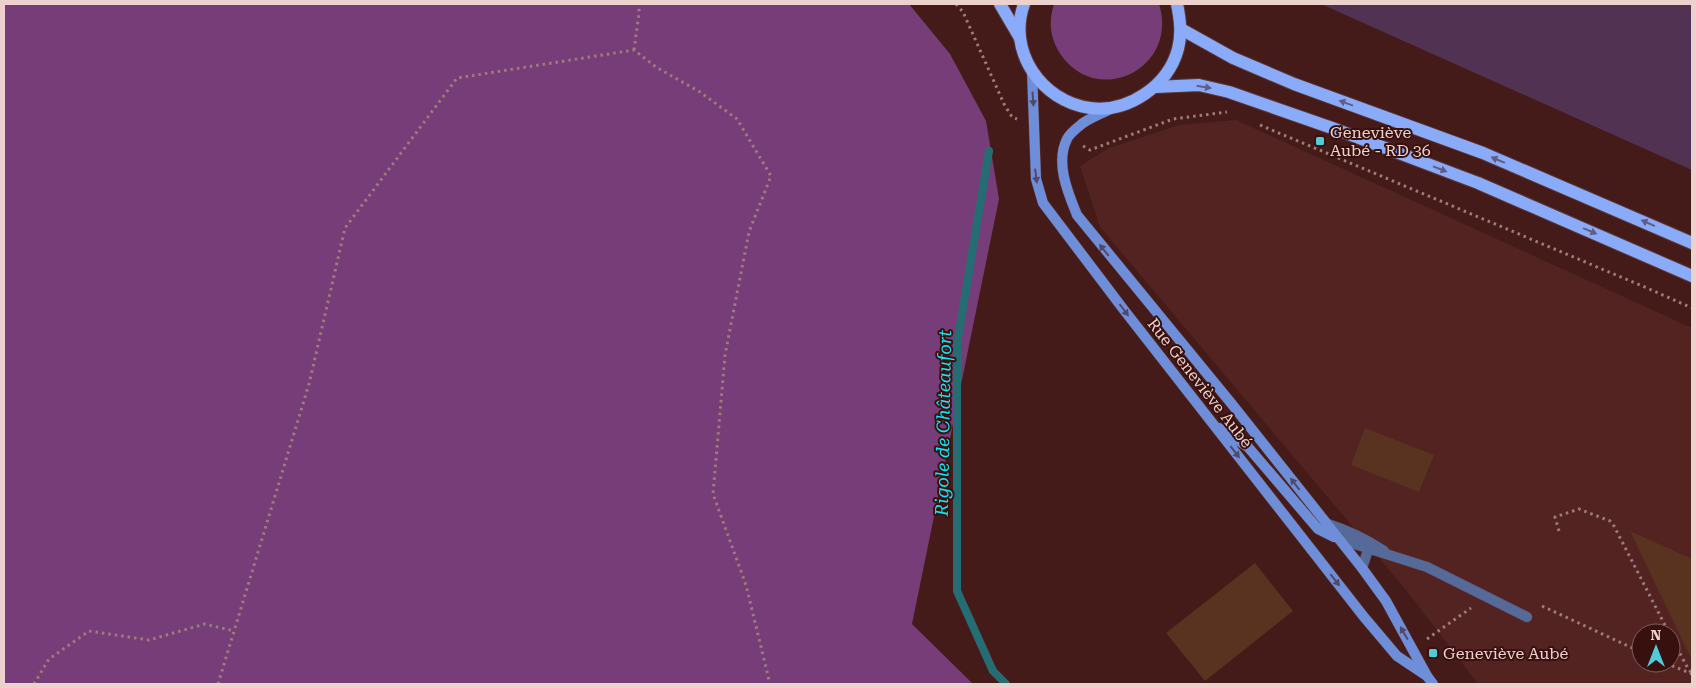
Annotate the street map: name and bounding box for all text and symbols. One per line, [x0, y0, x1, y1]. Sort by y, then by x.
one-way arrow [1196, 83, 1212, 91]
one-way arrow [1030, 91, 1038, 107]
one-way arrow [1338, 99, 1353, 107]
place label: Geneviève Aubé - RD 36 [1330, 123, 1431, 160]
marker: Geneviève Aubé - RD 36 [1314, 135, 1326, 147]
one-way arrow [1491, 155, 1505, 163]
one-way arrow [1433, 165, 1447, 173]
one-way arrow [1032, 168, 1040, 184]
one-way arrow [1641, 219, 1655, 227]
one-way arrow [1583, 227, 1597, 235]
one-way arrow [1099, 243, 1110, 256]
one-way arrow [1119, 303, 1130, 316]
street label: Rue Geneviève Aubé [1144, 315, 1257, 452]
water label: Rigole de Châteaufort [931, 329, 955, 517]
one-way arrow [1229, 445, 1240, 458]
one-way arrow [1290, 478, 1300, 491]
one-way arrow [1330, 573, 1340, 587]
north arrow [1631, 623, 1681, 673]
one-way arrow [1400, 625, 1408, 640]
text: N [1651, 627, 1662, 643]
place label: Geneviève Aubé [1443, 644, 1569, 663]
marker: Geneviève Aubé [1427, 647, 1439, 659]

